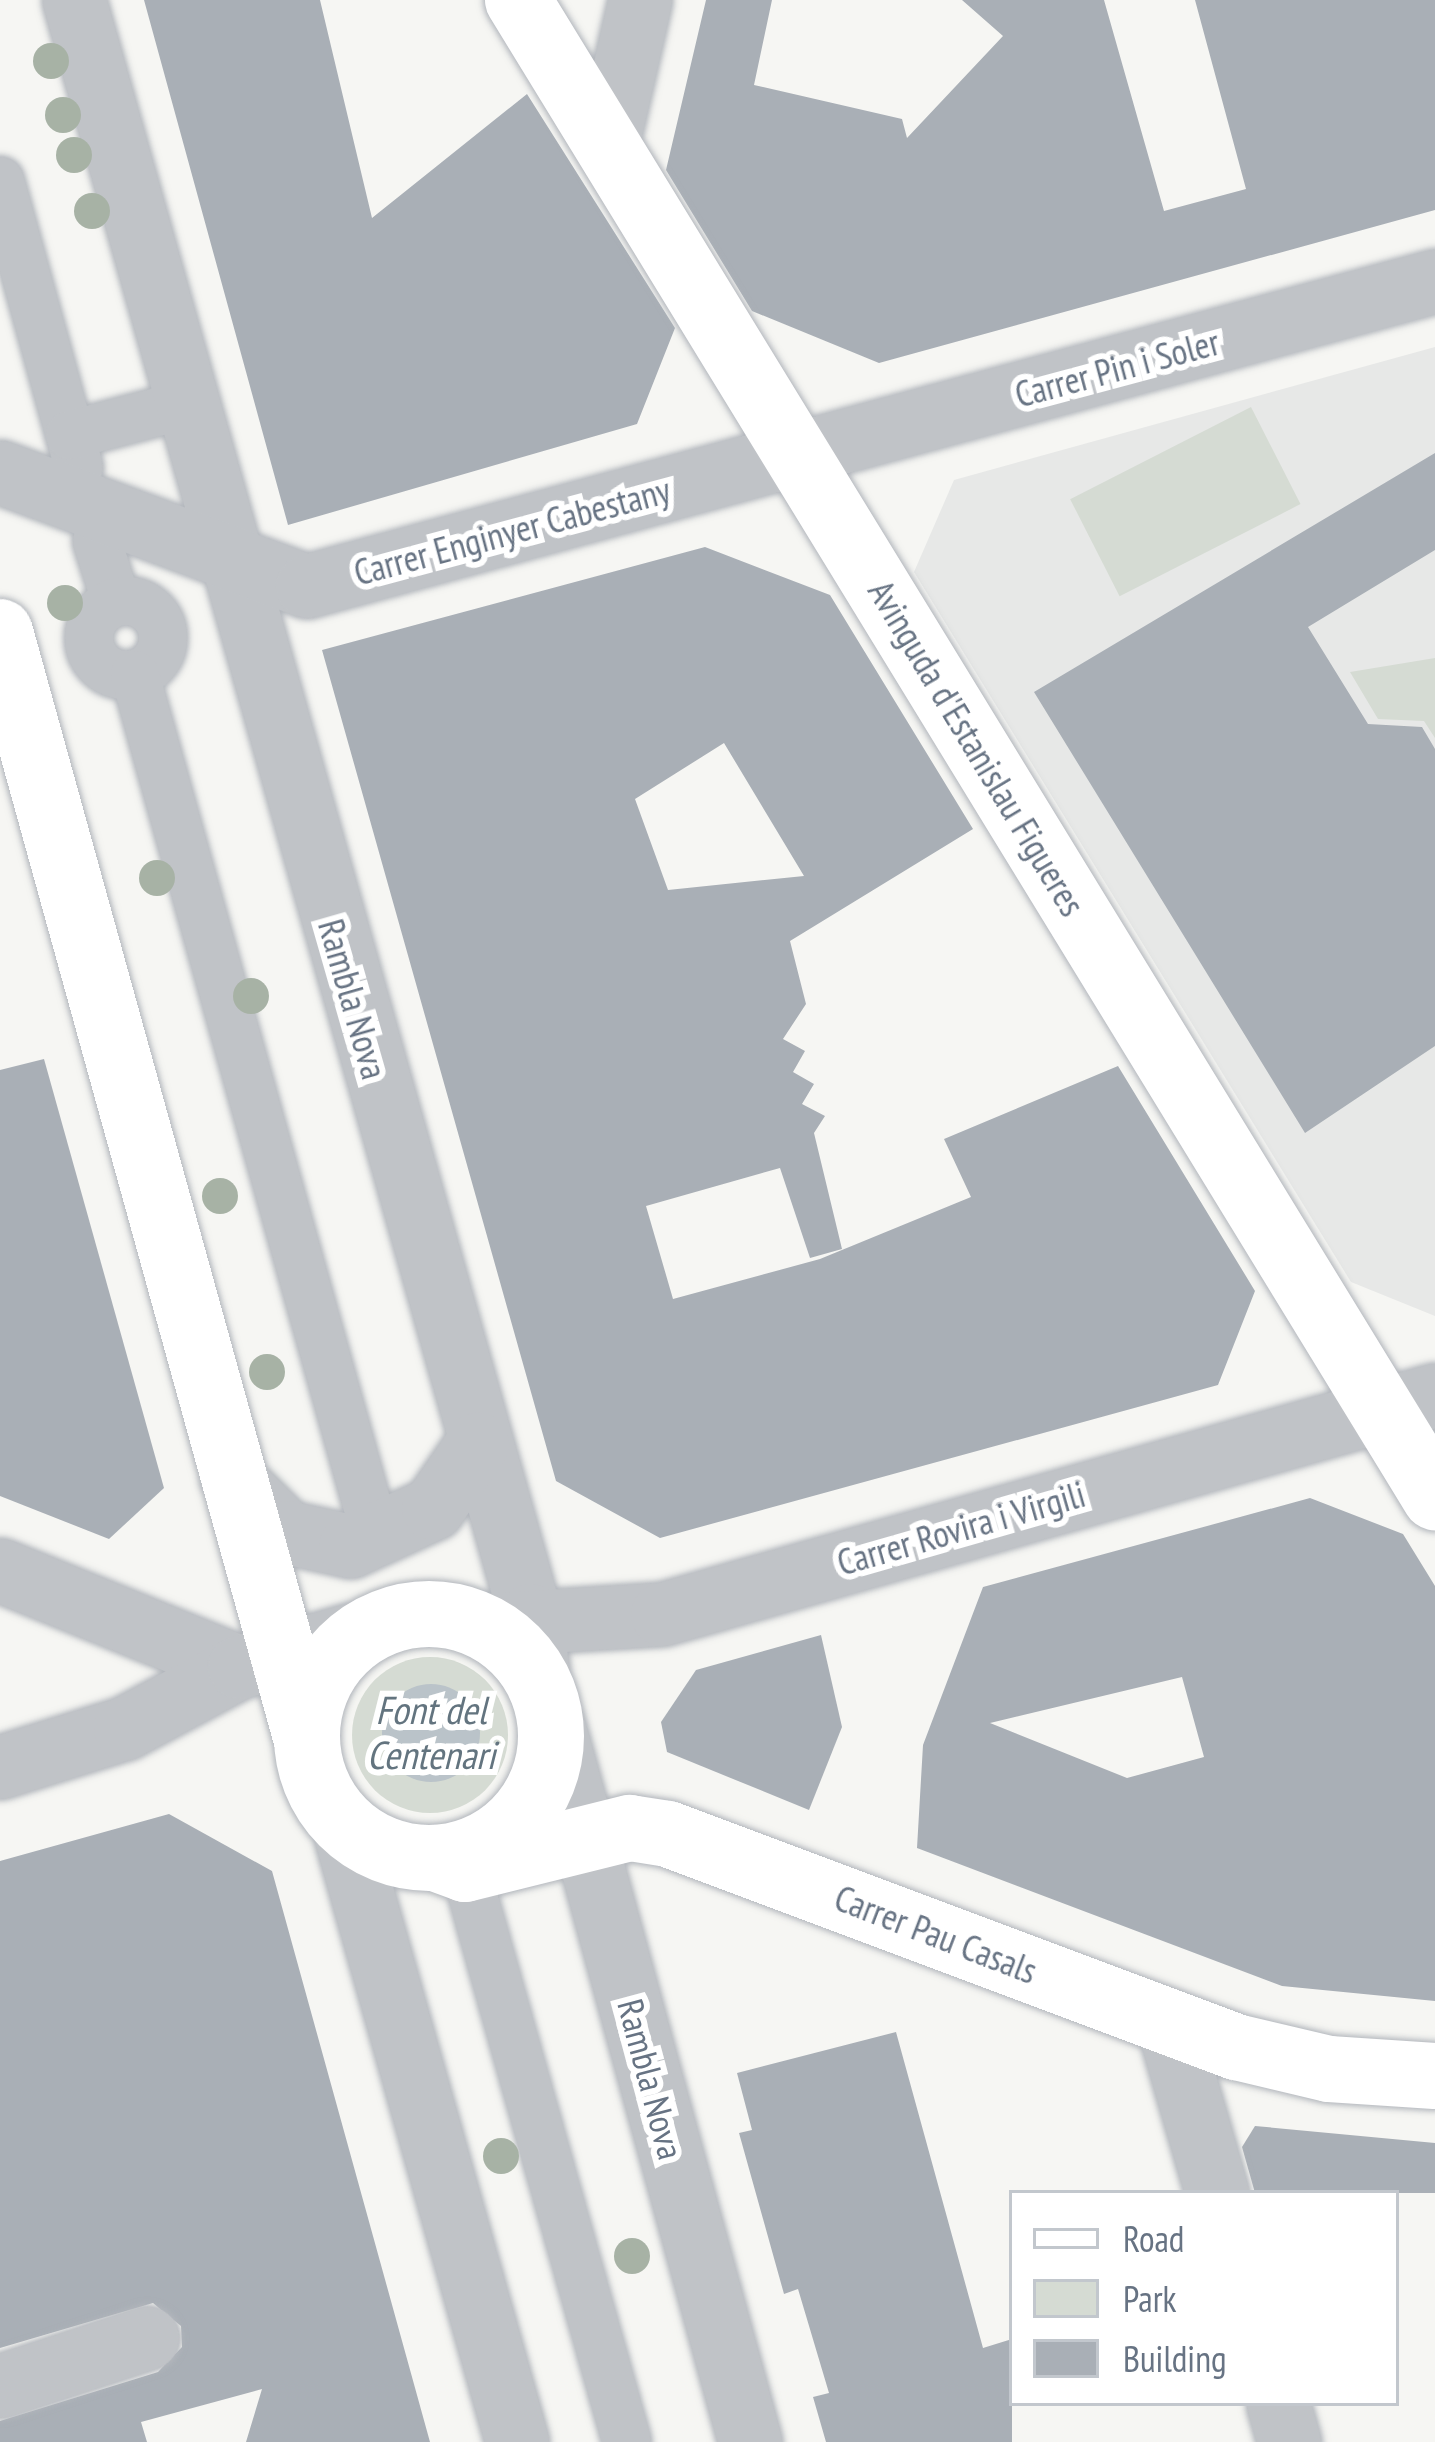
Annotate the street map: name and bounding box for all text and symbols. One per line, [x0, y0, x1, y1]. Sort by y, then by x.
street label: Carrer Pin i Soler [1010, 320, 1224, 416]
street label: Carrer Enginyer Cabestany [349, 468, 675, 594]
street label: Avinguda d'Estanislau Figueres [860, 572, 1094, 924]
street label: Rambla Nova [310, 914, 396, 1084]
street label: Carrer Rovira i Virgili [832, 1472, 1090, 1584]
water label: Font del Centenari [367, 1688, 495, 1779]
street label: Carrer Pau Casals [829, 1876, 1043, 1992]
street label: Rambla Nova [609, 1994, 693, 2164]
legend [1009, 2190, 1399, 2406]
text: Road [1123, 2215, 1184, 2262]
text: Park [1123, 2275, 1177, 2322]
text: Building [1123, 2335, 1227, 2382]

